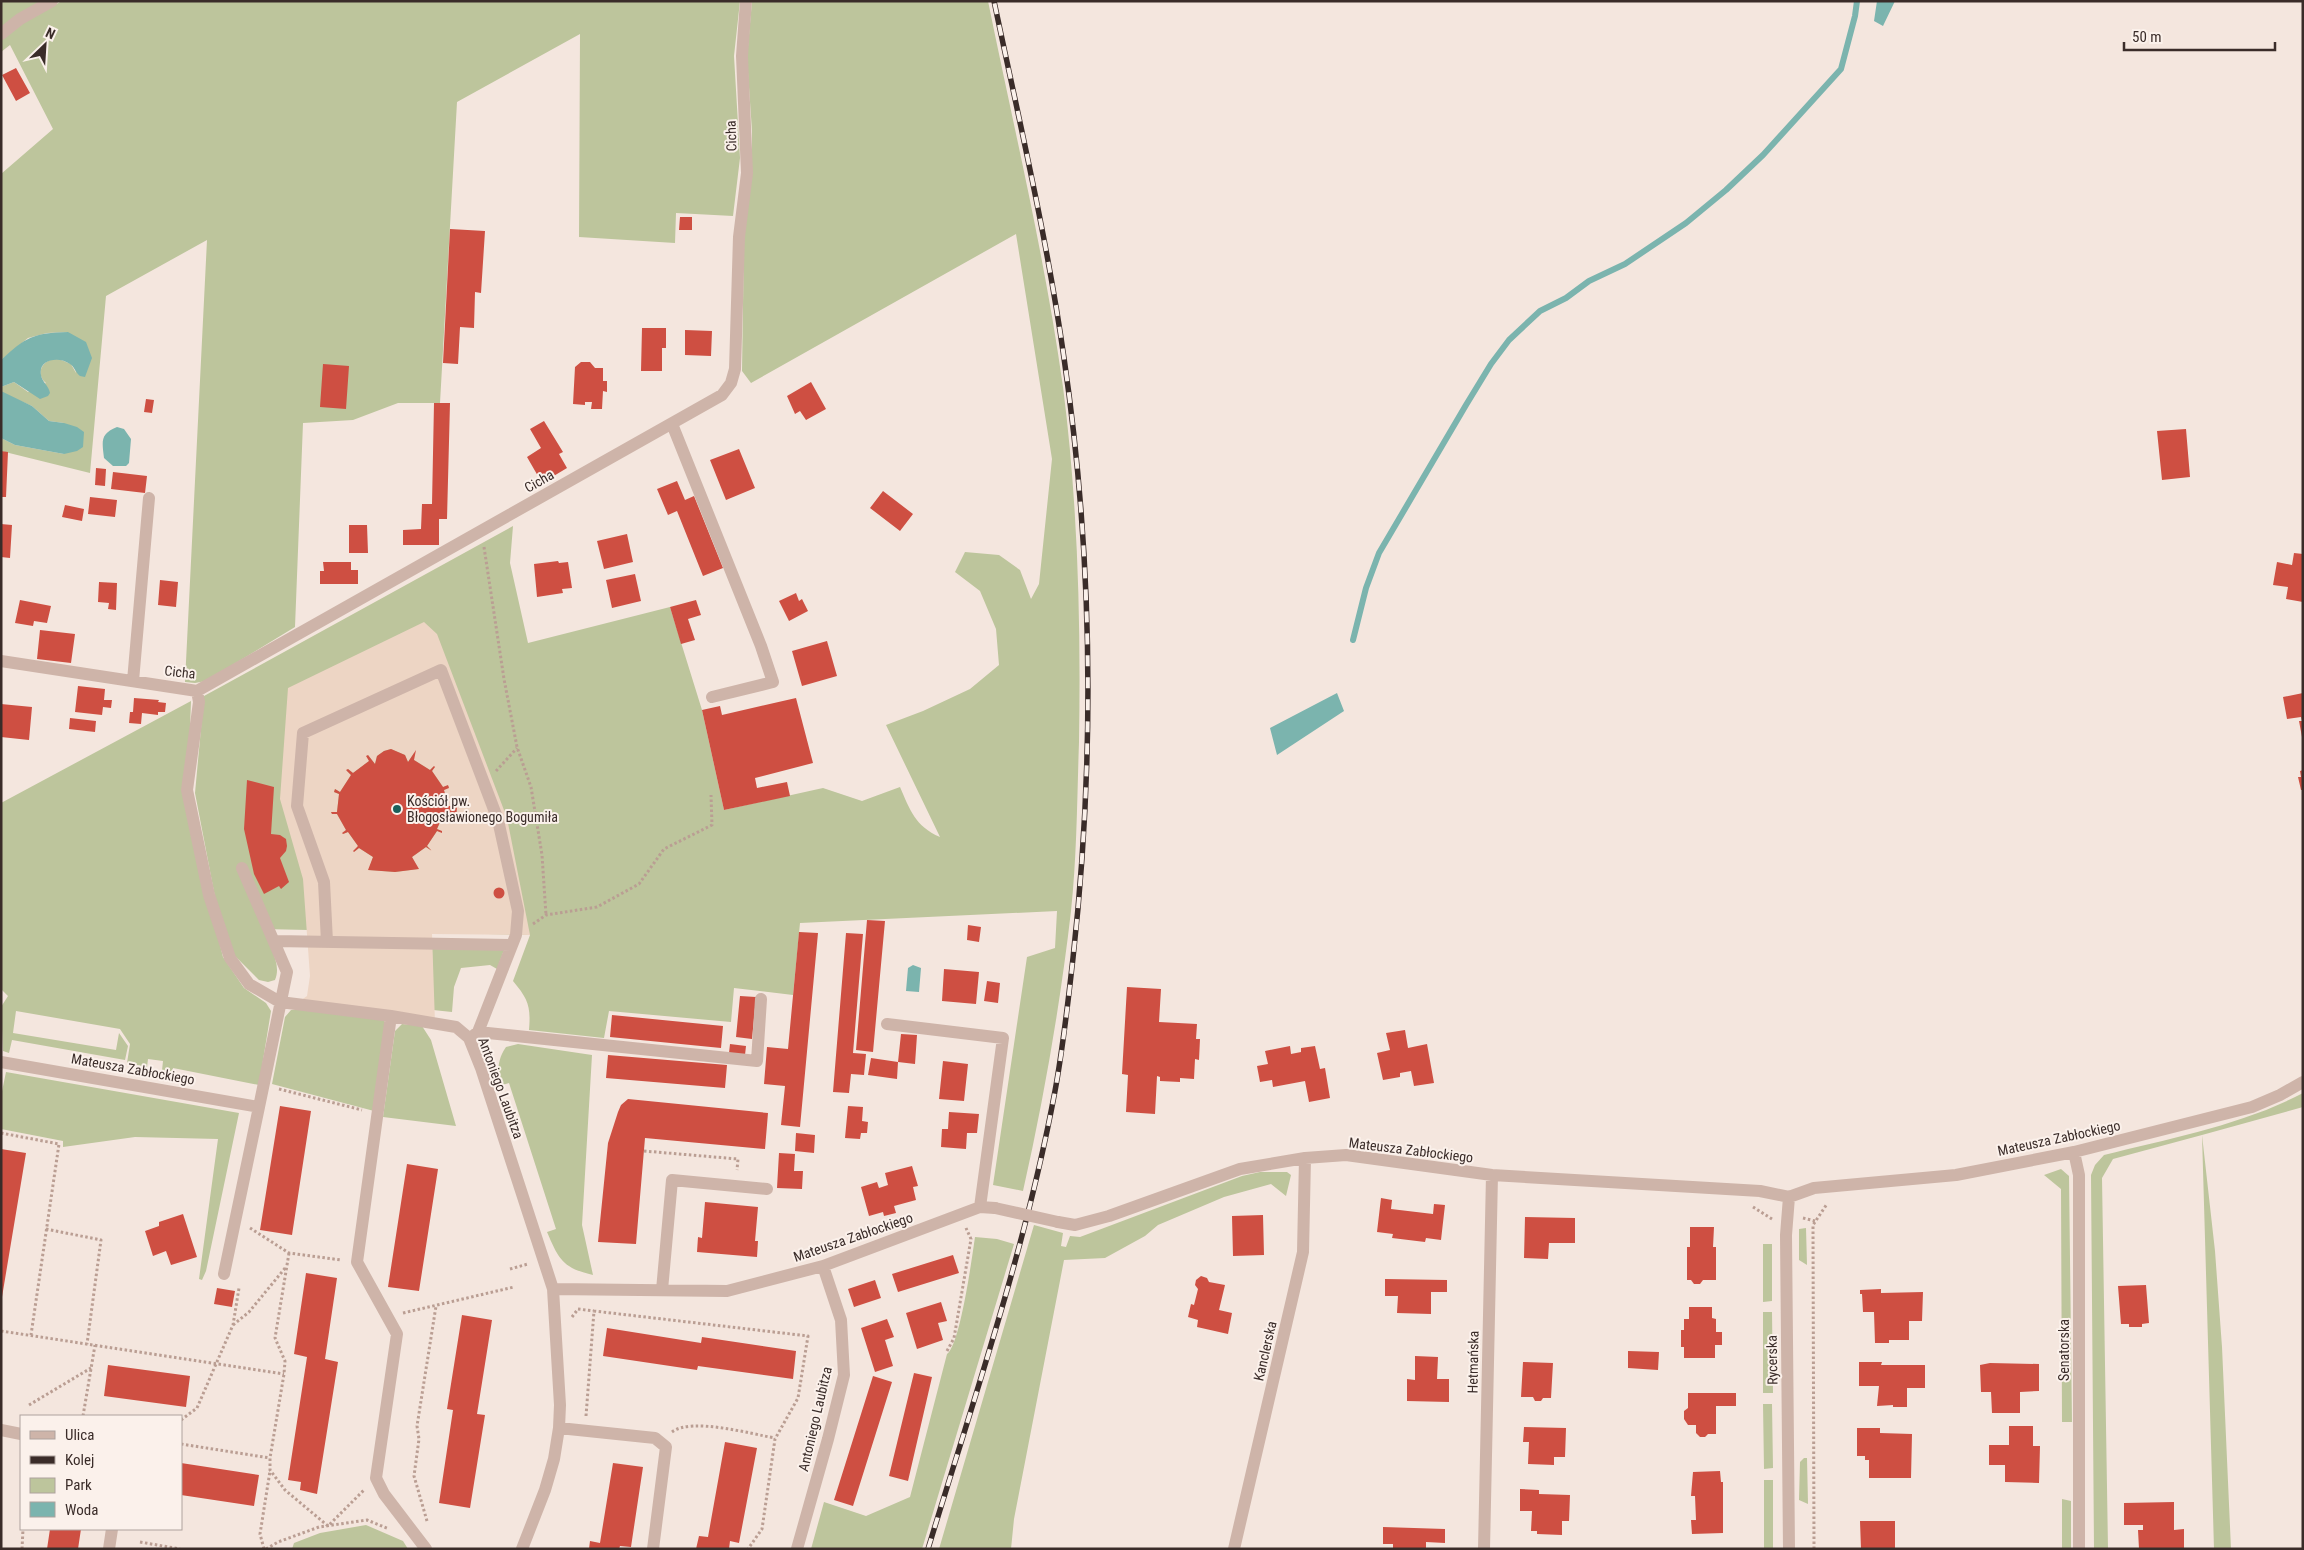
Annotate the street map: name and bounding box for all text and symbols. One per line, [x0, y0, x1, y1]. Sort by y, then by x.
north arrow [20, 20, 70, 70]
scale bar [2124, 20, 2275, 52]
text: N [43, 24, 58, 42]
text: 50 m [2132, 28, 2162, 46]
street label: Cicha [722, 120, 740, 152]
street label: Cicha [522, 466, 556, 496]
street label: Cicha [164, 662, 196, 682]
place label: Kościół pw. Błogosławionego Bogumiła [407, 793, 558, 825]
marker: Kościół pw. Błogosławionego Bogumiła [391, 803, 403, 815]
street label: Antoniego Laubitza [475, 1035, 527, 1141]
street label: Mateusza Zabłockiego [70, 1050, 196, 1088]
street label: Mateusza Zabłockiego [1996, 1117, 2122, 1159]
street label: Mateusza Zabłockiego [1348, 1134, 1474, 1166]
street label: Mateusza Zabłockiego [791, 1209, 915, 1265]
street label: Kanclerska [1250, 1319, 1280, 1383]
street label: Senatorska [2056, 1319, 2072, 1381]
street label: Hetmańska [1464, 1330, 1482, 1394]
street label: Rycerska [1764, 1335, 1780, 1385]
street label: Antoniego Laubitza [795, 1365, 835, 1473]
legend [20, 1415, 182, 1530]
text: Ulica [65, 1426, 94, 1444]
text: Kolej [65, 1451, 94, 1469]
text: Park [65, 1476, 92, 1494]
text: Woda [65, 1501, 98, 1519]

